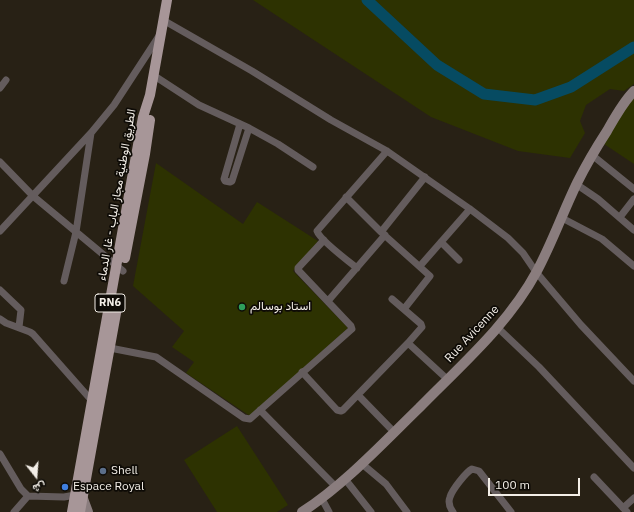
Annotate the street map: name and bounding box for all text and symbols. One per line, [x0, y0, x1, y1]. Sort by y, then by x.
street label: الطريق الوطنية مجاز الباب - غار الدماء [95, 108, 139, 282]
road number: RN6 [95, 294, 125, 312]
place label: استاد بوسالم [250, 300, 311, 314]
marker: استاد بوسالم [237, 302, 247, 312]
street label: Rue Avicenne [442, 302, 502, 366]
north arrow [16, 456, 56, 496]
place label: Shell [111, 464, 138, 478]
marker: Shell [98, 466, 108, 476]
scale bar [490, 470, 582, 496]
text: 100 m [495, 477, 530, 492]
text: ش [31, 479, 48, 496]
place label: Espace Royal [73, 480, 144, 494]
marker: Espace Royal [60, 482, 70, 492]

